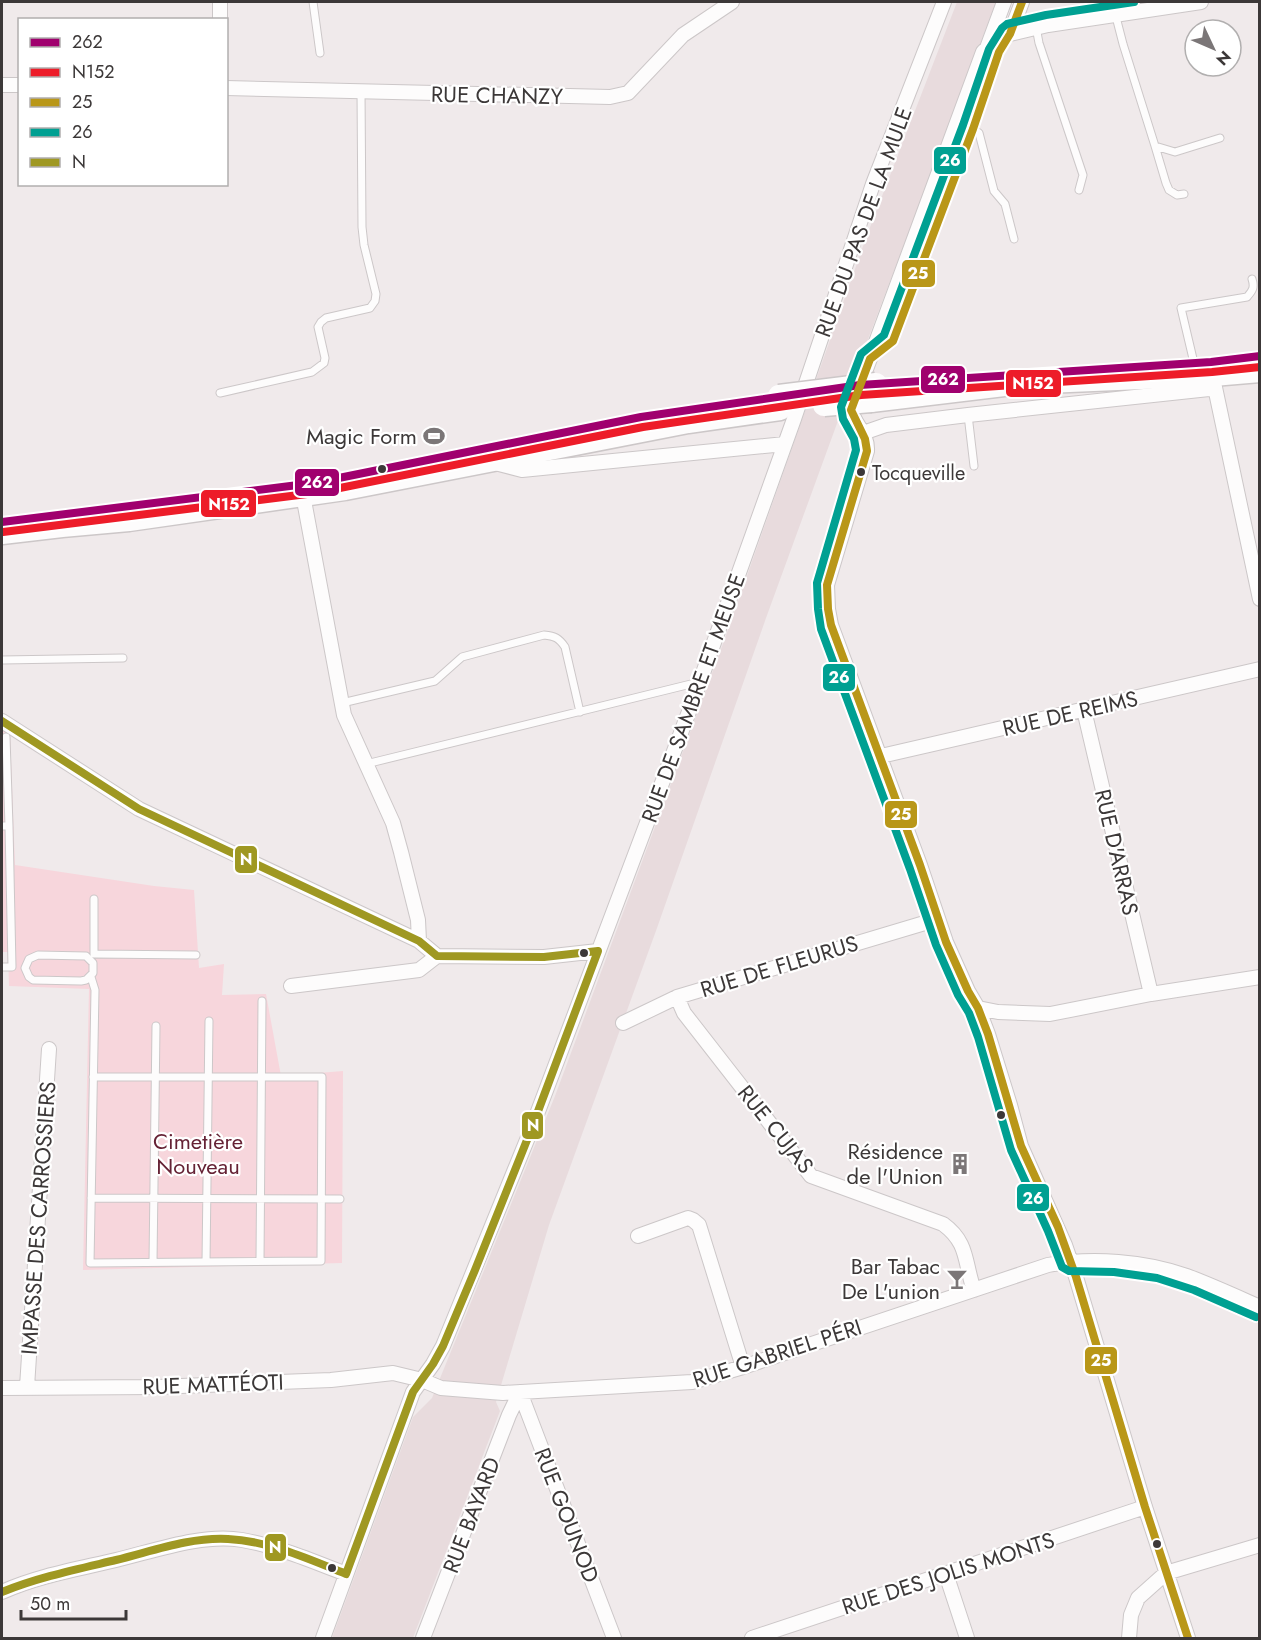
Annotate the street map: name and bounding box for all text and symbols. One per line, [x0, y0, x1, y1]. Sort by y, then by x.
legend [18, 18, 228, 186]
north arrow [1183, 18, 1243, 78]
text: 262 [72, 29, 103, 55]
text: N [1211, 46, 1236, 71]
text: N152 [72, 59, 114, 85]
street label: RUE CHANZY [431, 78, 564, 112]
text: 25 [72, 89, 92, 115]
street label: RUE DU PAS DE LA MULE [806, 102, 920, 342]
text: 26 [72, 119, 93, 145]
line badge: 26 [933, 146, 967, 175]
text: N [72, 149, 86, 175]
text: 26 [939, 149, 961, 172]
line badge: 25 [901, 259, 936, 288]
text: 25 [908, 262, 928, 285]
line badge: 262 [920, 365, 966, 394]
text: 262 [927, 368, 959, 391]
line badge: N152 [1005, 369, 1062, 398]
text: N152 [1012, 372, 1054, 395]
place label: Magic Form [306, 420, 417, 452]
sports icon: Magic Form [422, 424, 446, 448]
place label: Tocqueville [872, 459, 965, 488]
unlabelled marker [376, 463, 388, 475]
marker: Tocqueville [855, 466, 867, 478]
line badge: 262 [294, 468, 340, 497]
text: 262 [301, 471, 333, 494]
line badge: N152 [200, 489, 257, 518]
text: N152 [208, 493, 250, 516]
street label: RUE DE SAMBRE ET MEUSE [633, 569, 753, 827]
line badge: 26 [822, 663, 856, 692]
text: 26 [828, 666, 850, 689]
street label: RUE DE REIMS [999, 682, 1141, 744]
street label: RUE D'ARRAS [1087, 786, 1147, 918]
line badge: 25 [884, 800, 918, 829]
text: 25 [891, 803, 911, 826]
line badge: N [234, 845, 258, 874]
text: N [240, 848, 252, 871]
street label: RUE DE FLEURUS [696, 927, 862, 1005]
unlabelled marker [578, 947, 590, 959]
street label: RUE CUJAS [730, 1078, 822, 1180]
street label: IMPASSE DES CARROSSIERS [12, 1080, 64, 1356]
unlabelled marker [995, 1109, 1007, 1121]
line badge: N [521, 1111, 544, 1140]
text: N [527, 1114, 539, 1137]
park label: Cimetière Nouveau [153, 1125, 243, 1182]
place label: Résidence de l'Union [847, 1135, 943, 1192]
building icon: Résidence de l'Union [948, 1152, 972, 1176]
line badge: 26 [1016, 1183, 1050, 1212]
text: 26 [1022, 1187, 1044, 1210]
place label: Bar Tabac De L'union [842, 1250, 940, 1307]
bar icon: Bar Tabac De L'union [945, 1267, 969, 1291]
street label: RUE GABRIEL PÉRI [688, 1311, 866, 1395]
line badge: 25 [1084, 1346, 1118, 1375]
text: 25 [1091, 1349, 1111, 1372]
street label: RUE MATTÉOTI [142, 1366, 284, 1402]
street label: RUE GOUNOD [527, 1443, 607, 1587]
street label: RUE BAYARD [434, 1452, 508, 1578]
street label: RUE DES JOLIS MONTS [838, 1524, 1058, 1622]
line badge: N [264, 1533, 287, 1562]
text: N [269, 1536, 281, 1559]
unlabelled marker [1151, 1538, 1163, 1550]
unlabelled marker [326, 1562, 338, 1574]
scale bar [21, 1583, 126, 1621]
text: 50 m [30, 1591, 70, 1617]

